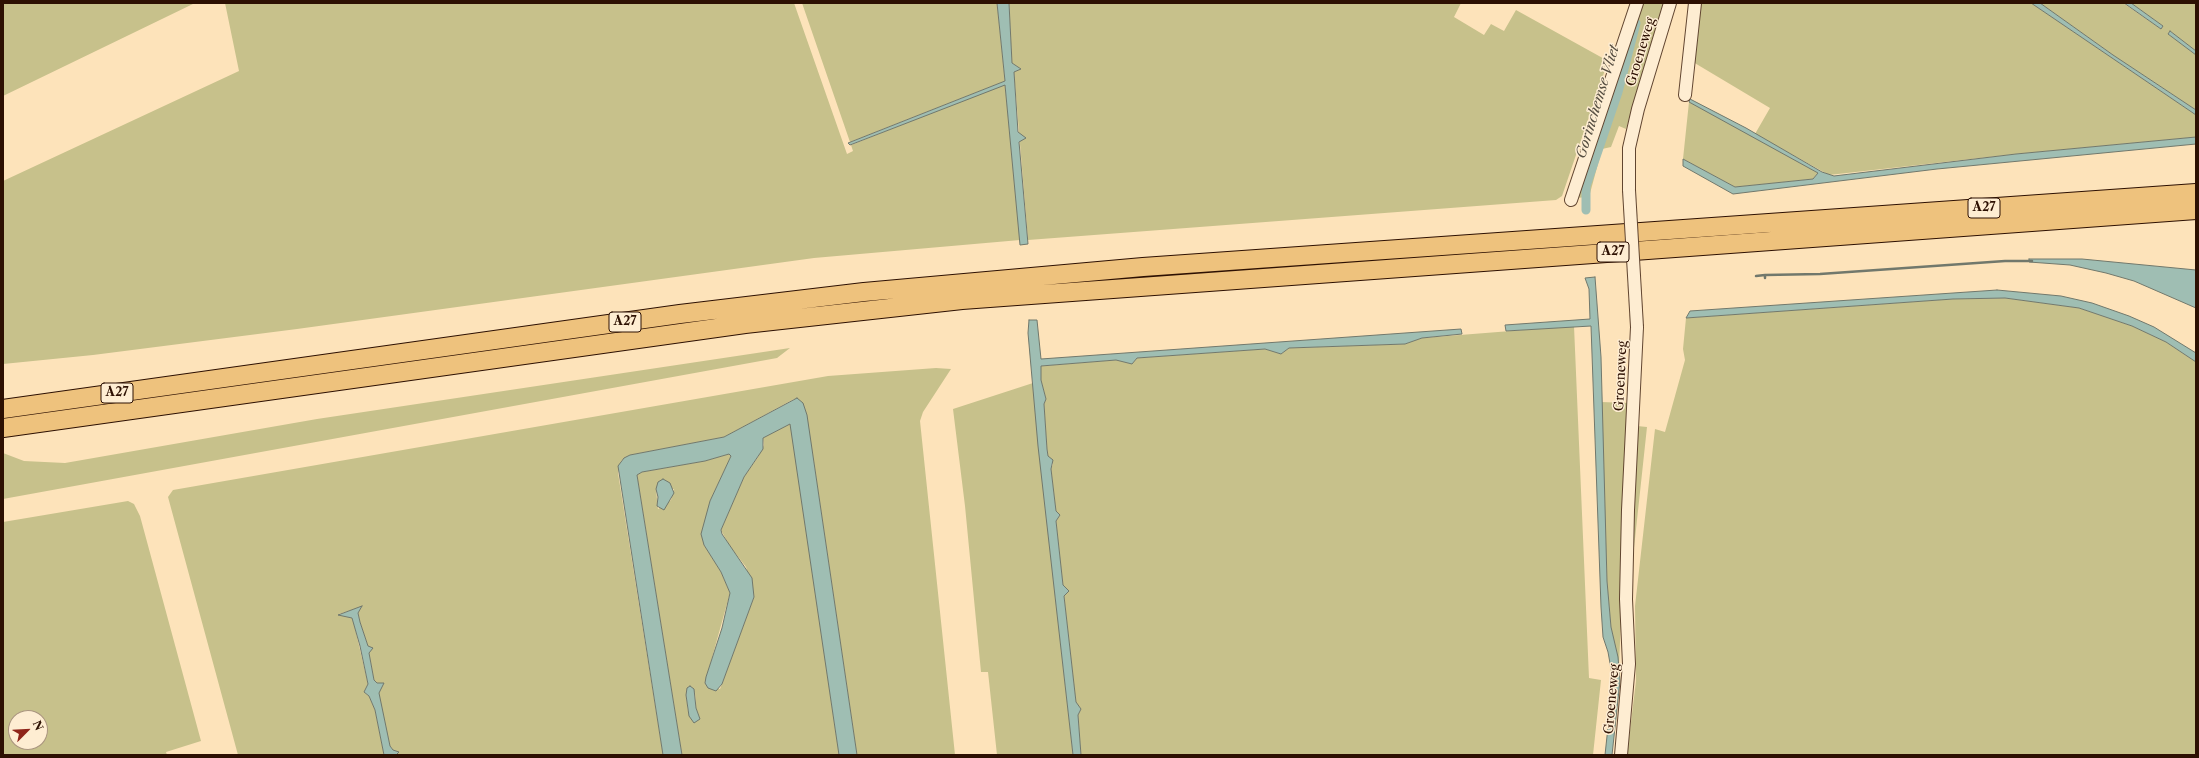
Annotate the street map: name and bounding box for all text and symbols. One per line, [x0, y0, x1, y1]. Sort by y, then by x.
street label: Groeneweg [1623, 16, 1659, 88]
water label: Gorinchemse Vliet [1573, 43, 1623, 161]
road number: A27 [1968, 198, 2000, 218]
road number: A27 [1597, 242, 1629, 262]
road number: A27 [609, 312, 641, 332]
street label: Groeneweg [1611, 340, 1631, 412]
road number: A27 [101, 383, 133, 403]
street label: Groeneweg [1601, 663, 1623, 735]
north arrow [8, 710, 48, 750]
text: N [30, 718, 46, 733]

